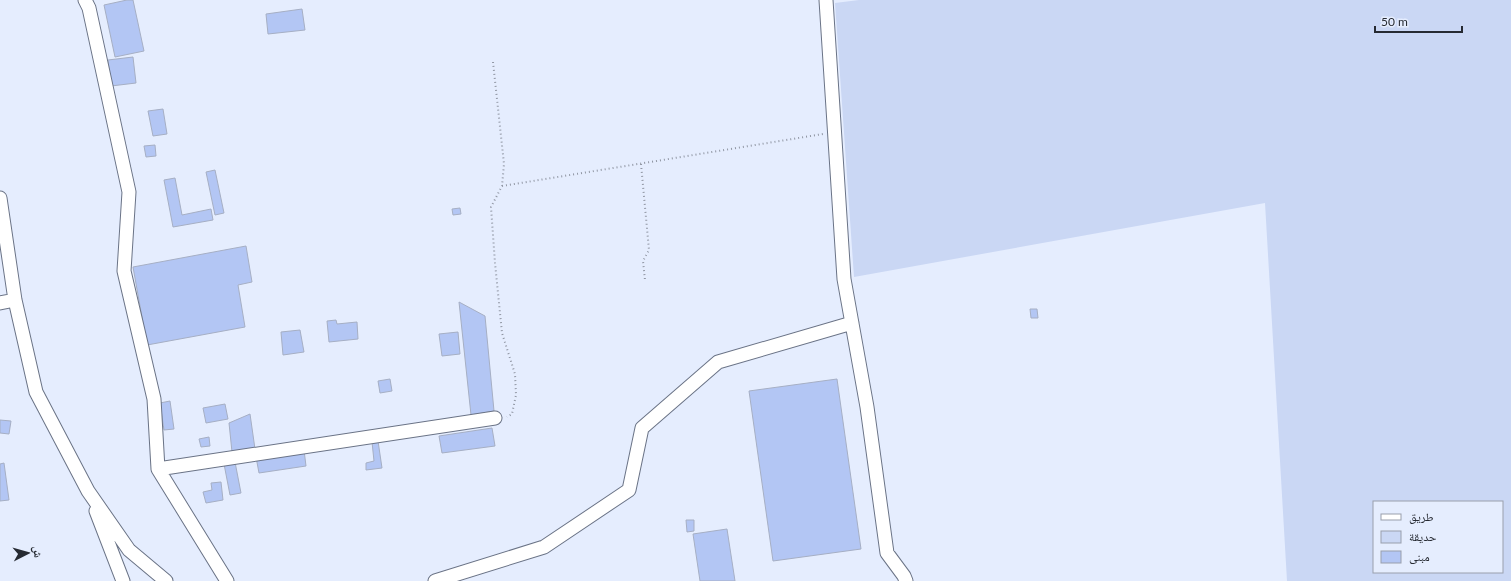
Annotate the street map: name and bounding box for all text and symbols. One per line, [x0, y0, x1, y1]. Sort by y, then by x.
scale bar [1375, 8, 1462, 34]
text: 50 m [1381, 14, 1408, 29]
legend [1373, 501, 1503, 573]
text: طريق [1409, 509, 1434, 524]
text: حديقة [1409, 529, 1437, 544]
north arrow [8, 533, 48, 573]
text: ش [29, 545, 46, 559]
text: مبنى [1409, 549, 1430, 564]

